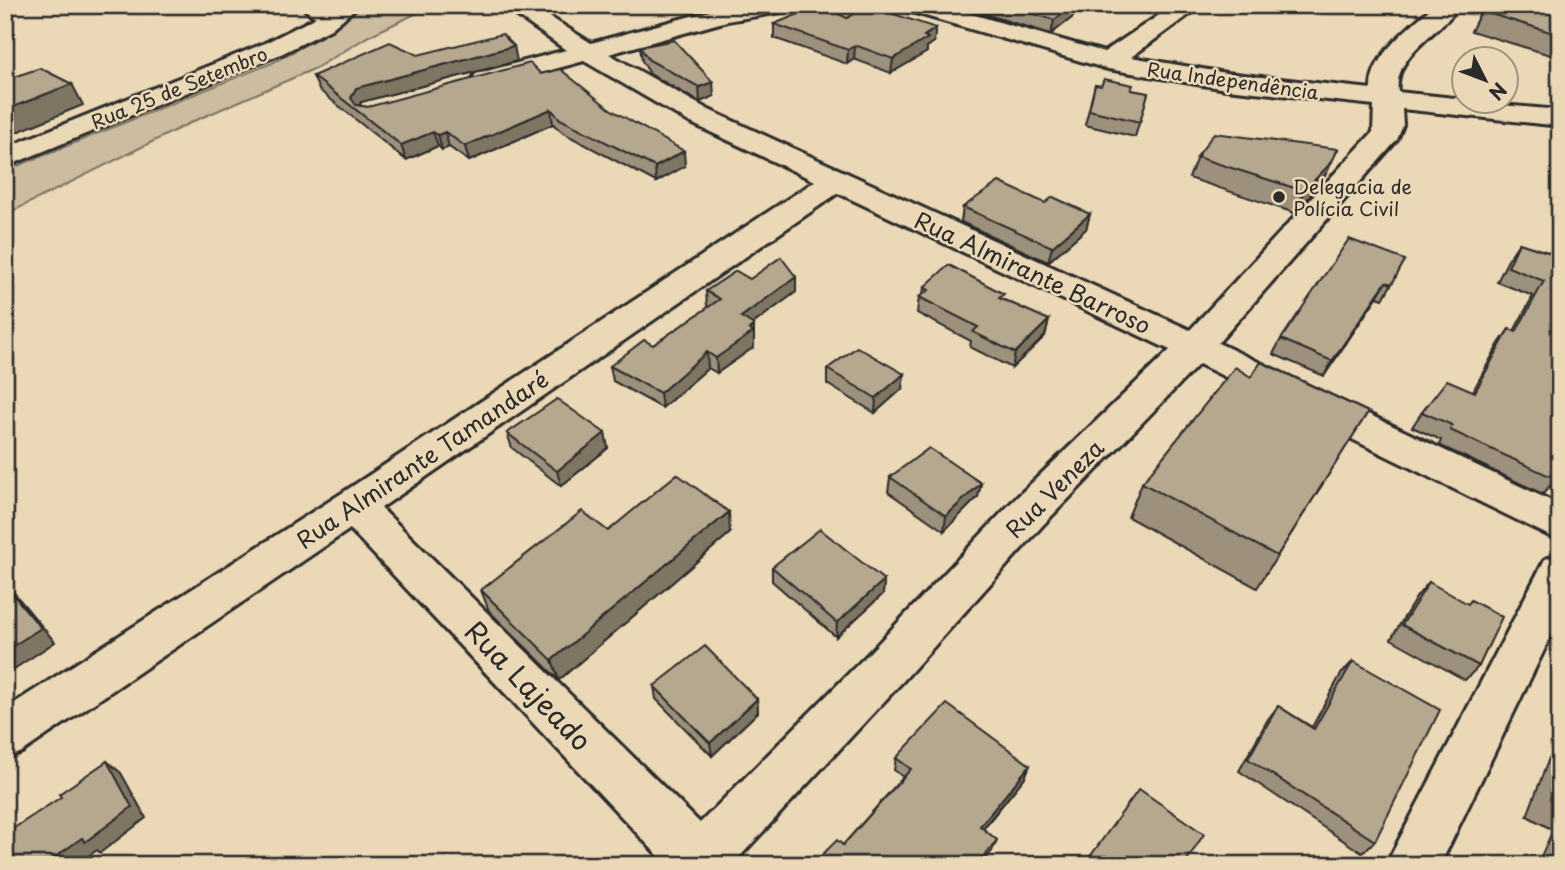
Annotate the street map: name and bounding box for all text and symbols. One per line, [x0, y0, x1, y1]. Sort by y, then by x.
street label: Rua 25 de Setembro [87, 39, 271, 135]
north arrow [1450, 46, 1520, 116]
street label: Rua Independência [1145, 54, 1321, 106]
text: N [1483, 77, 1514, 107]
place label: Delegacia de Polícia Civil [1293, 172, 1412, 222]
marker: Delegacia de Polícia Civil [1271, 189, 1287, 205]
street label: Rua Almirante Barroso [909, 202, 1157, 342]
street label: Rua Almirante Tamandaré [289, 361, 555, 557]
street label: Rua Veneza [997, 430, 1112, 545]
street label: Rua Lajeado [455, 610, 603, 760]

